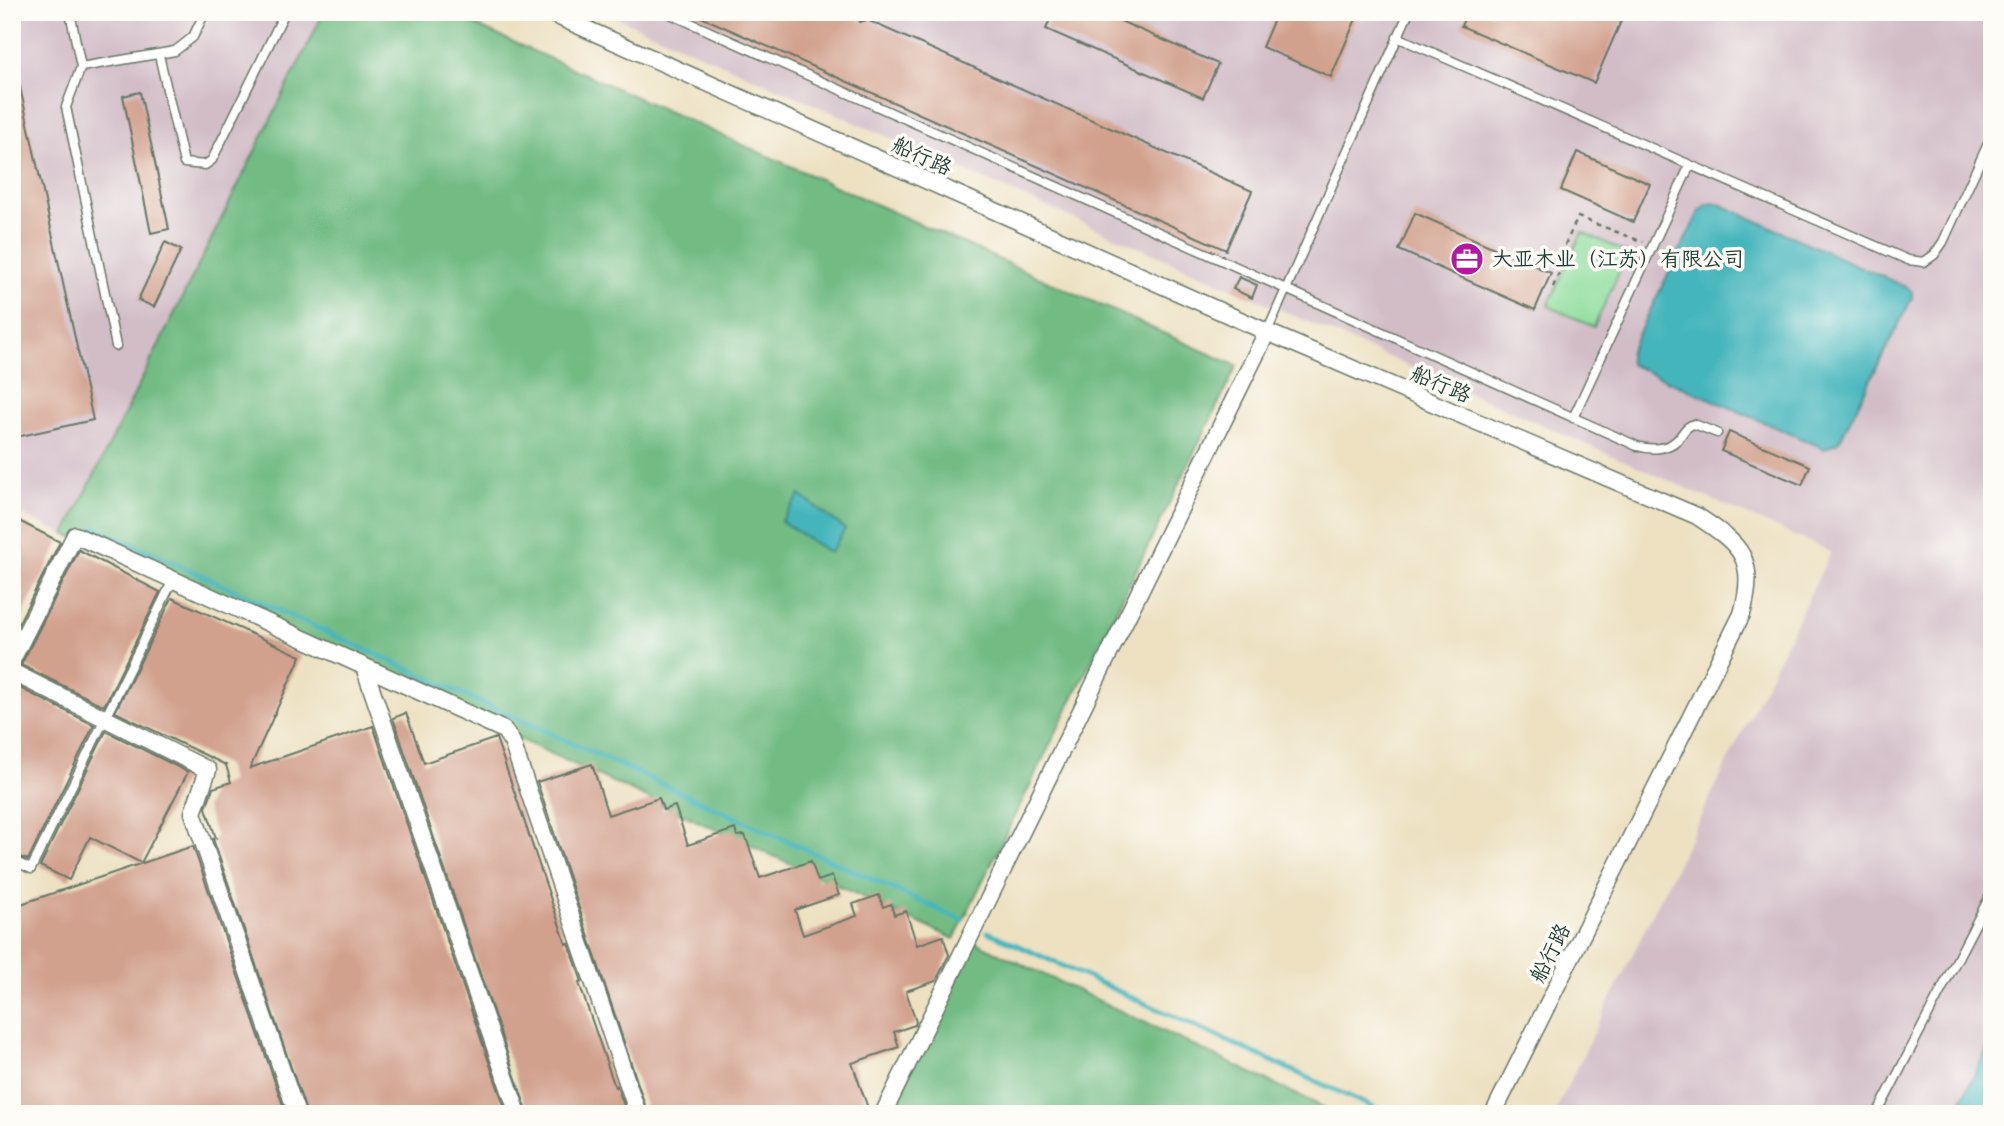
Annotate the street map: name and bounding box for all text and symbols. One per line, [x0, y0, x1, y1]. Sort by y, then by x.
street label: 船行路 [888, 130, 956, 181]
office icon: 大亚木业（江苏）有限公司 [1448, 240, 1486, 278]
place label: 大亚木业（江苏）有限公司 [1492, 245, 1744, 272]
street label: 船行路 [1407, 359, 1475, 408]
street label: 船行路 [1523, 919, 1576, 987]

